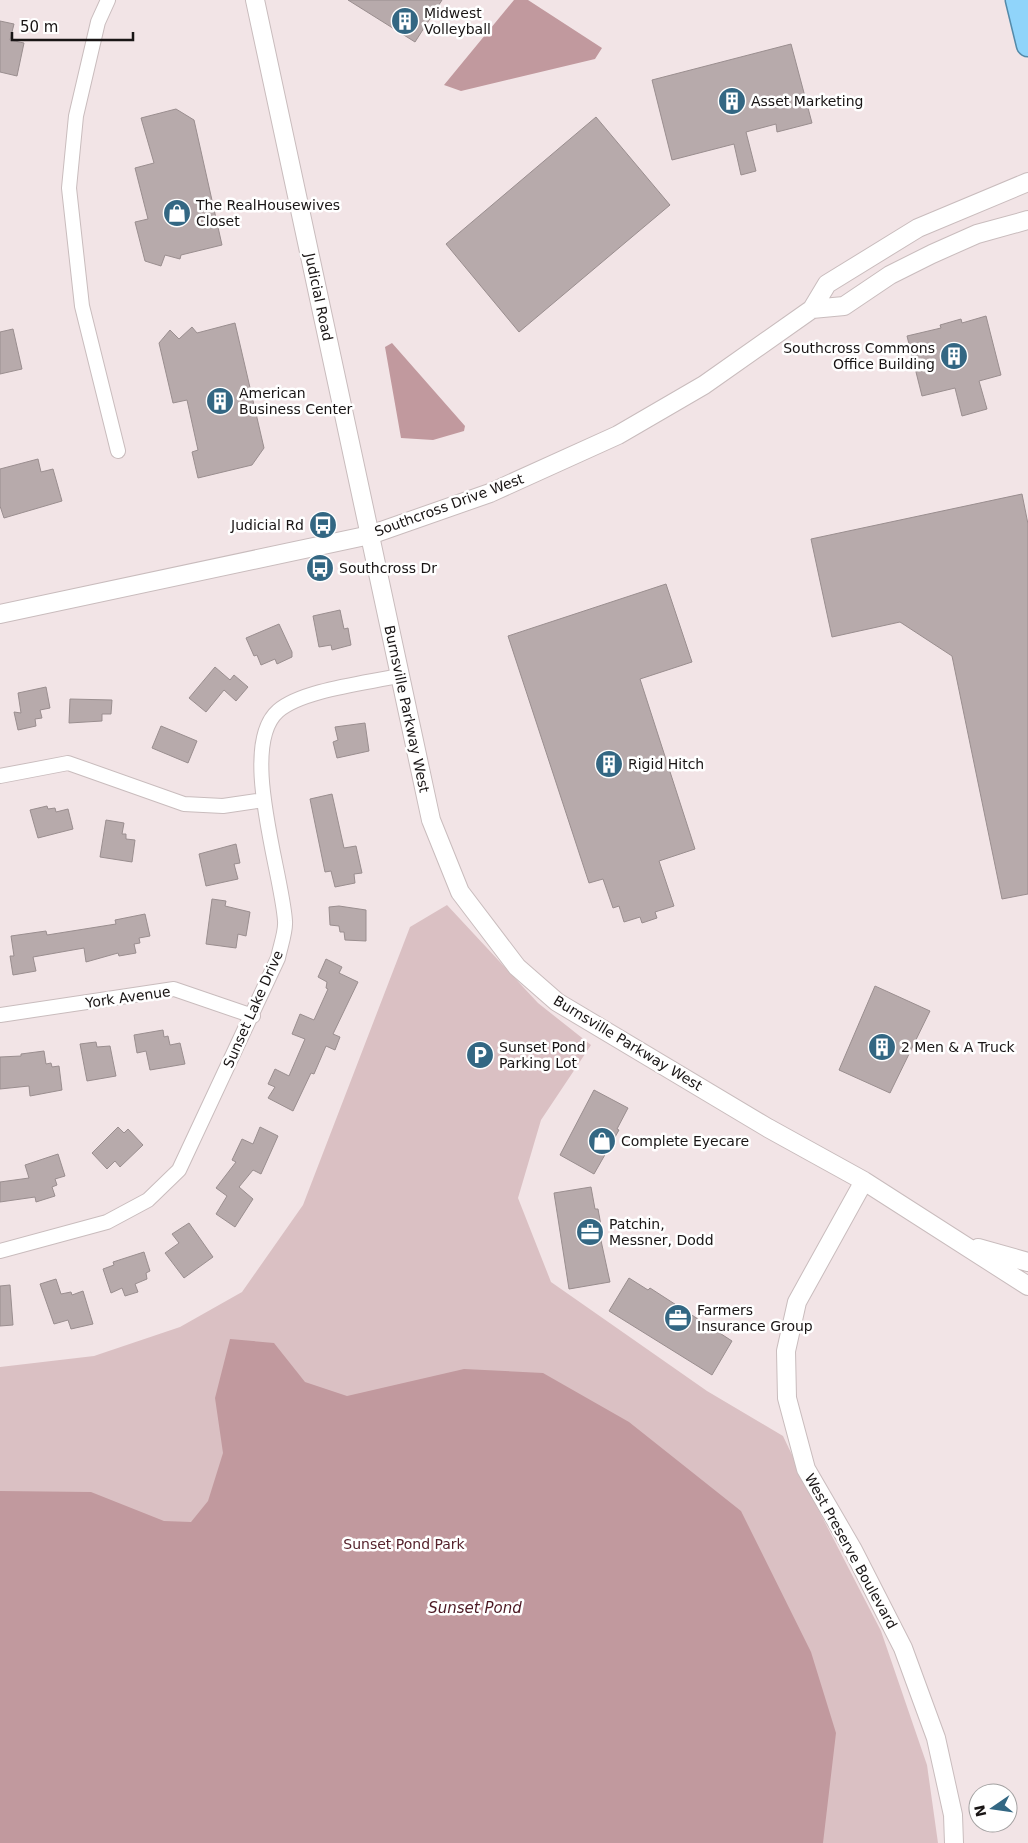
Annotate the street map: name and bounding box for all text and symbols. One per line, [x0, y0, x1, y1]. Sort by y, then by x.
place label: Midwest Volleyball [424, 5, 491, 37]
building icon: Midwest Volleyball [390, 6, 420, 36]
scale bar [12, 10, 134, 42]
text: 50 m [20, 18, 58, 36]
building icon: Asset Marketing [717, 86, 747, 116]
place label: Asset Marketing [751, 93, 864, 109]
place label: The RealHousewives Closet [195, 197, 340, 229]
shop icon: The RealHousewives Closet [162, 198, 192, 228]
street label: Judicial Road [302, 251, 336, 342]
place label: Southcross Commons Office Building [783, 340, 935, 372]
building icon: Southcross Commons Office Building [939, 341, 969, 371]
place label: American Business Center [239, 385, 353, 417]
building icon: American Business Center [205, 386, 235, 416]
street label: Southcross Drive West [372, 470, 526, 539]
bus stop icon: Judicial Rd [308, 510, 338, 540]
place label: Judicial Rd [230, 517, 304, 533]
bus stop icon: Southcross Dr [305, 553, 335, 583]
place label: Southcross Dr [339, 560, 437, 576]
street label: Burnsville Parkway West [381, 624, 433, 795]
building icon: Rigid Hitch [594, 749, 624, 779]
place label: Rigid Hitch [628, 756, 704, 772]
street label: Sunset Lake Drive [220, 948, 286, 1070]
street label: York Avenue [84, 983, 171, 1011]
street label: Burnsville Parkway West [551, 992, 706, 1094]
building icon: 2 Men & A Truck [867, 1032, 897, 1062]
place label: Sunset Pond Parking Lot [499, 1039, 586, 1071]
place label: 2 Men & A Truck [901, 1039, 1016, 1055]
parking icon: Sunset Pond Parking Lot [465, 1040, 495, 1070]
shop icon: Complete Eyecare [587, 1126, 617, 1156]
place label: Complete Eyecare [621, 1133, 749, 1149]
place label: Patchin, Messner, Dodd [609, 1216, 714, 1248]
office icon: Patchin, Messner, Dodd [575, 1217, 605, 1247]
place label: Farmers Insurance Group [697, 1302, 813, 1334]
office icon: Farmers Insurance Group [663, 1303, 693, 1333]
street label: West Preserve Boulevard [802, 1471, 900, 1631]
park label: Sunset Pond Park [343, 1536, 466, 1552]
water label: Sunset Pond [428, 1599, 522, 1617]
north arrow [968, 1783, 1018, 1833]
text: N [971, 1803, 989, 1818]

